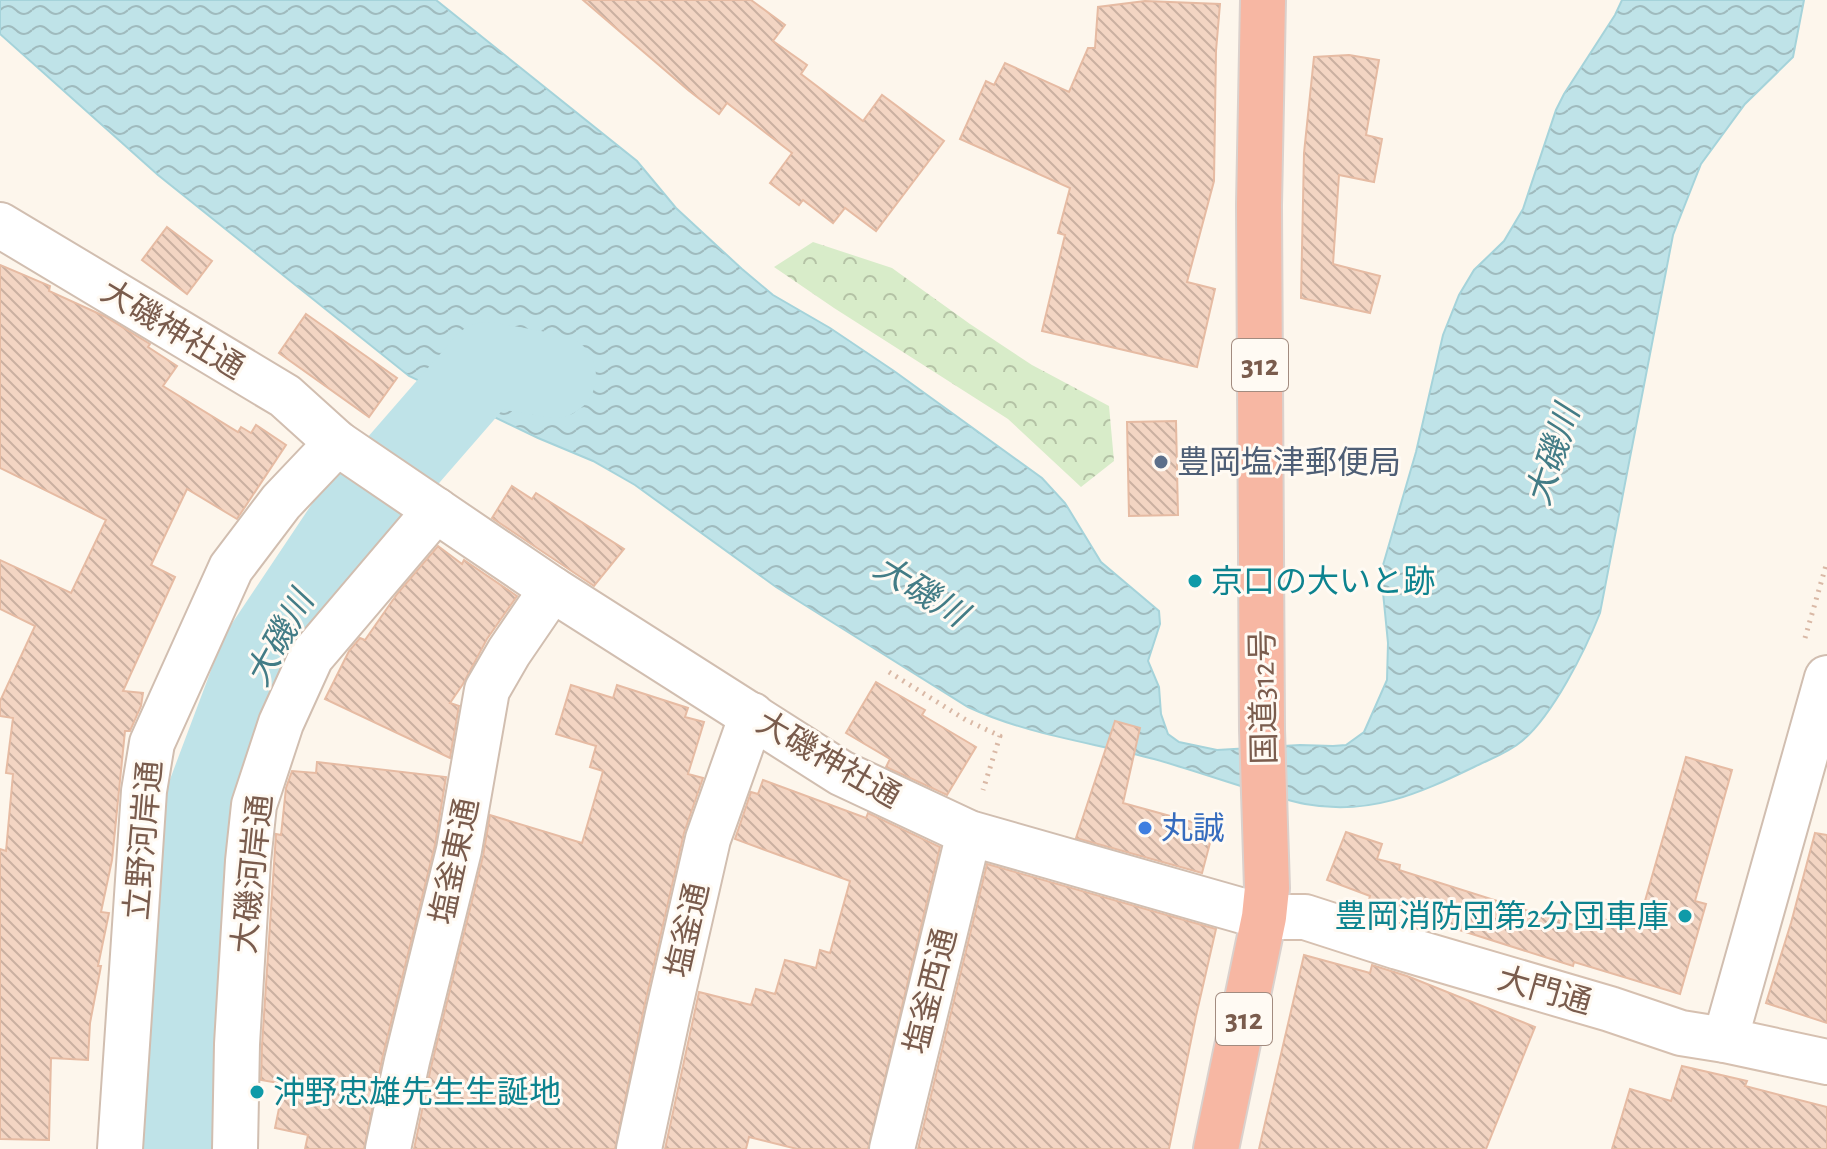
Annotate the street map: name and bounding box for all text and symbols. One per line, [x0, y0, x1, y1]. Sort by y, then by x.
street label: 大磯神社通 [96, 273, 250, 385]
road number: 312 [1232, 339, 1288, 391]
water label: 大磯川 [1520, 398, 1587, 509]
place label: 豊岡塩津郵便局 [1177, 445, 1401, 479]
marker: 豊岡塩津郵便局 [1152, 453, 1170, 471]
water label: 大磯川 [868, 549, 976, 635]
place label: 京口の大いと跡 [1211, 565, 1435, 598]
marker: 京口の大いと跡 [1186, 572, 1204, 590]
water label: 大磯川 [239, 583, 322, 692]
street label: 国道312号 [1245, 629, 1281, 765]
street label: 大磯神社通 [751, 704, 907, 814]
street label: 立野河岸通 [119, 759, 167, 921]
street label: 大磯河岸通 [227, 793, 277, 955]
street label: 塩釜東通 [425, 795, 484, 927]
place label: 丸誠 [1161, 812, 1225, 845]
marker: 丸誠 [1136, 819, 1154, 837]
street label: 塩釜通 [661, 880, 714, 981]
place label: 豊岡消防団第2分団車庫 [1334, 899, 1669, 933]
marker: 豊岡消防団第2分団車庫 [1676, 907, 1694, 925]
street label: 塩釜西通 [899, 925, 962, 1057]
street label: 大門通 [1494, 961, 1596, 1020]
road number: 312 [1216, 993, 1272, 1045]
place label: 沖野忠雄先生生誕地 [273, 1075, 561, 1109]
marker: 沖野忠雄先生生誕地 [248, 1083, 266, 1101]

